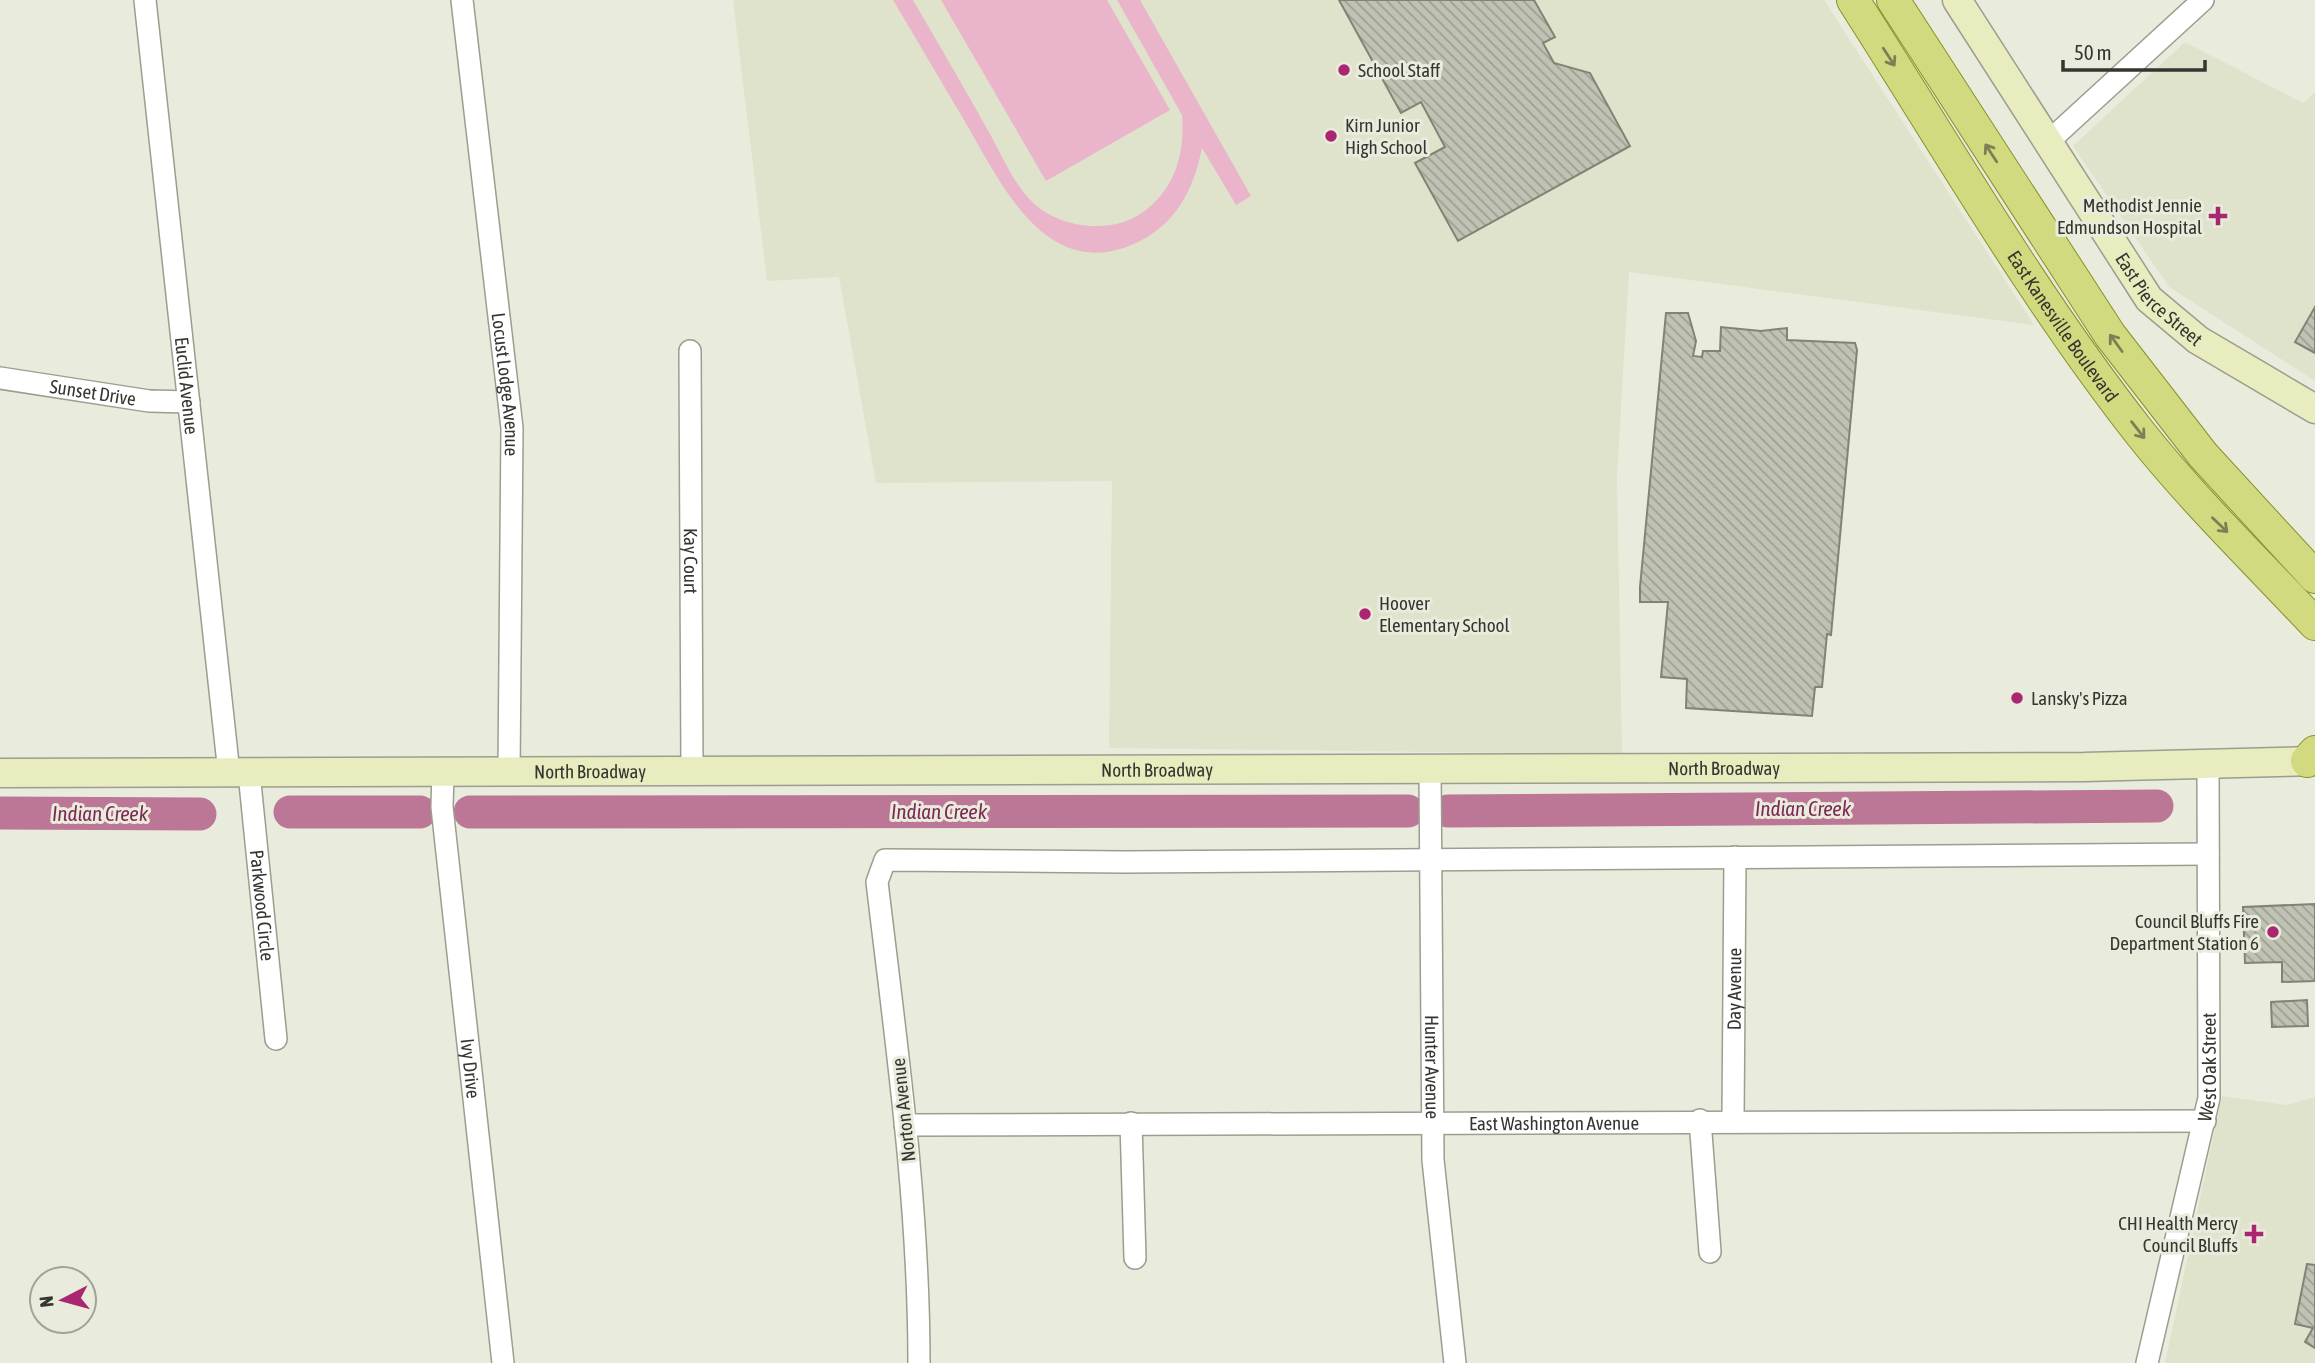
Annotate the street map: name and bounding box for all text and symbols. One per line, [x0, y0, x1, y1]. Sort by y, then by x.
scale bar [2063, 28, 2205, 72]
text: 50 m [2074, 40, 2112, 64]
one-way arrow [1883, 47, 1897, 67]
place label: School Staff [1358, 59, 1441, 81]
marker: School Staff [1336, 62, 1352, 78]
place label: Kirn Junior High School [1345, 114, 1428, 158]
marker: Kirn Junior High School [1323, 128, 1339, 144]
one-way arrow [1984, 143, 1998, 163]
place label: Methodist Jennie Edmundson Hospital [2057, 194, 2202, 238]
marker: Methodist Jennie Edmundson Hospital [2208, 206, 2228, 226]
street label: East Kanesville Boulevard [2003, 246, 2123, 406]
street label: East Pierce Street [2111, 248, 2207, 350]
street label: Locust Lodge Avenue [488, 311, 523, 456]
one-way arrow [2109, 334, 2124, 353]
street label: Euclid Avenue [171, 336, 203, 436]
street label: Sunset Drive [48, 375, 137, 410]
one-way arrow [2131, 420, 2146, 439]
one-way arrow [2212, 517, 2229, 534]
street label: Kay Court [680, 528, 702, 594]
place label: Hoover Elementary School [1379, 592, 1510, 636]
marker: Hoover Elementary School [1357, 606, 1373, 622]
place label: Lansky's Pizza [2031, 687, 2128, 709]
marker: Lansky's Pizza [2009, 690, 2025, 706]
street label: North Broadway [1668, 757, 1780, 779]
street label: North Broadway [1101, 759, 1213, 781]
street label: North Broadway [534, 760, 646, 782]
water label: Indian Creek [1755, 796, 1852, 820]
water label: Indian Creek [891, 799, 988, 823]
water label: Indian Creek [52, 801, 149, 825]
street label: Parkwood Circle [246, 849, 279, 962]
place label: Council Bluffs Fire Department Station 6 [2110, 910, 2259, 954]
marker: Council Bluffs Fire Department Station 6 [2265, 924, 2281, 940]
street label: Day Avenue [1723, 948, 1745, 1030]
street label: West Oak Street [2193, 1012, 2220, 1124]
street label: Hunter Avenue [1421, 1015, 1444, 1119]
street label: Ivy Drive [456, 1037, 485, 1099]
street label: Norton Avenue [887, 1057, 919, 1163]
street label: East Washington Avenue [1469, 1112, 1639, 1134]
place label: CHI Health Mercy Council Bluffs [2118, 1212, 2238, 1256]
marker: CHI Health Mercy Council Bluffs [2244, 1224, 2264, 1244]
north arrow [28, 1265, 98, 1335]
text: N [35, 1295, 58, 1309]

